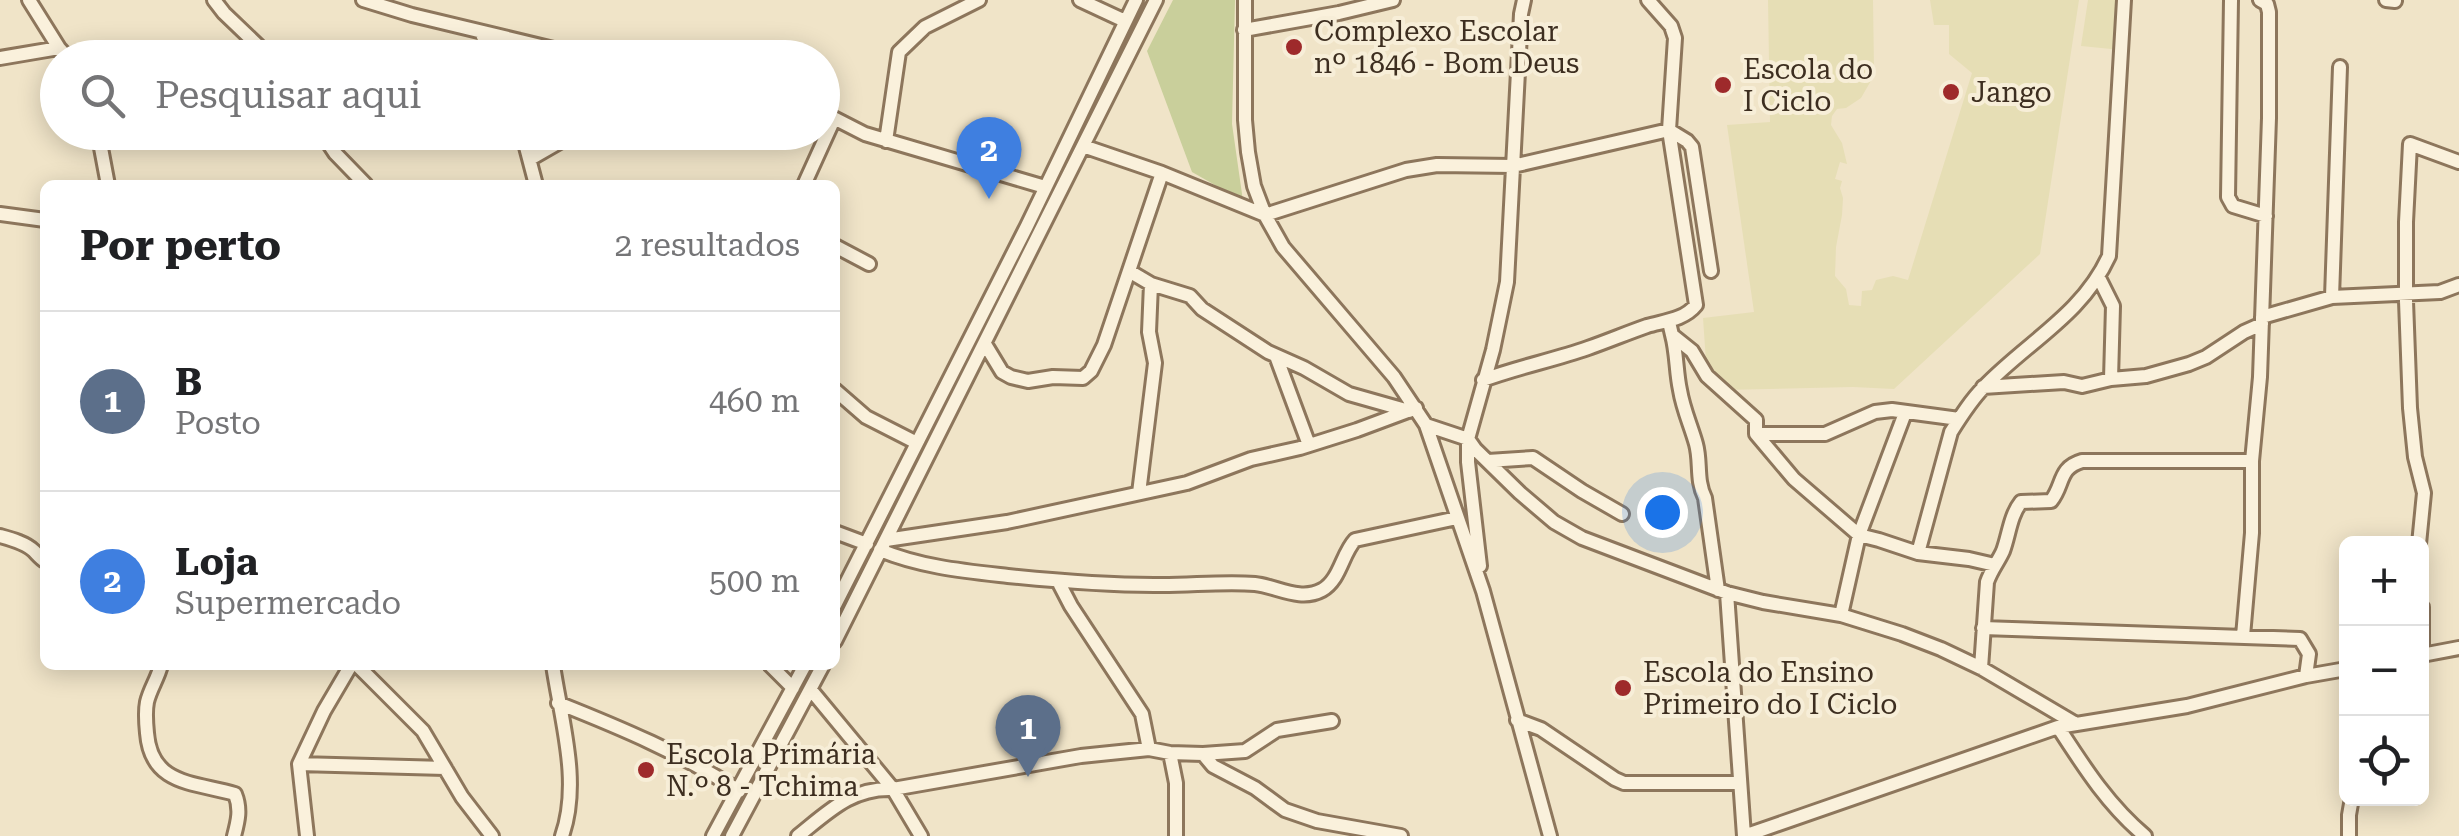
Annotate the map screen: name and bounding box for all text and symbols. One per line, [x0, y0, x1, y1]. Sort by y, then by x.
place label: Complexo Escolar nº 1846 - Bom Deus [1314, 15, 1579, 80]
marker: Complexo Escolar nº 1846 - Bom Deus [1283, 36, 1305, 58]
search box [40, 40, 840, 150]
place label: Escola do I Ciclo [1743, 53, 1873, 118]
icon: search [75, 68, 130, 123]
text: Pesquisar aqui [155, 73, 421, 117]
marker: Escola do I Ciclo [1712, 74, 1734, 96]
place label: Jango [1971, 76, 2052, 109]
marker: Jango [1940, 81, 1962, 103]
pin: 2 [956, 116, 1022, 199]
text: Por perto [80, 221, 281, 270]
text: 2 resultados [615, 226, 800, 264]
text: B [175, 360, 202, 404]
text: 1 [104, 382, 121, 420]
text: 460 m [709, 382, 800, 420]
text: Posto [175, 404, 261, 442]
your location [1637, 487, 1688, 538]
map controls [2339, 536, 2429, 806]
button: + [2339, 536, 2429, 626]
text: Loja [175, 540, 258, 584]
text: 2 [104, 562, 121, 600]
text: 500 m [709, 562, 800, 600]
text: Supermercado [175, 584, 401, 622]
button: − [2339, 626, 2429, 716]
place label: Escola do Ensino Primeiro do I Ciclo [1643, 656, 1897, 721]
marker: Escola do Ensino Primeiro do I Ciclo [1612, 677, 1634, 699]
pin: 1 [996, 694, 1060, 777]
button: locate [2339, 716, 2429, 806]
place label: Escola Primária N.º 8 - Tchima [666, 738, 876, 803]
marker: Escola Primária N.º 8 - Tchima [635, 759, 657, 781]

